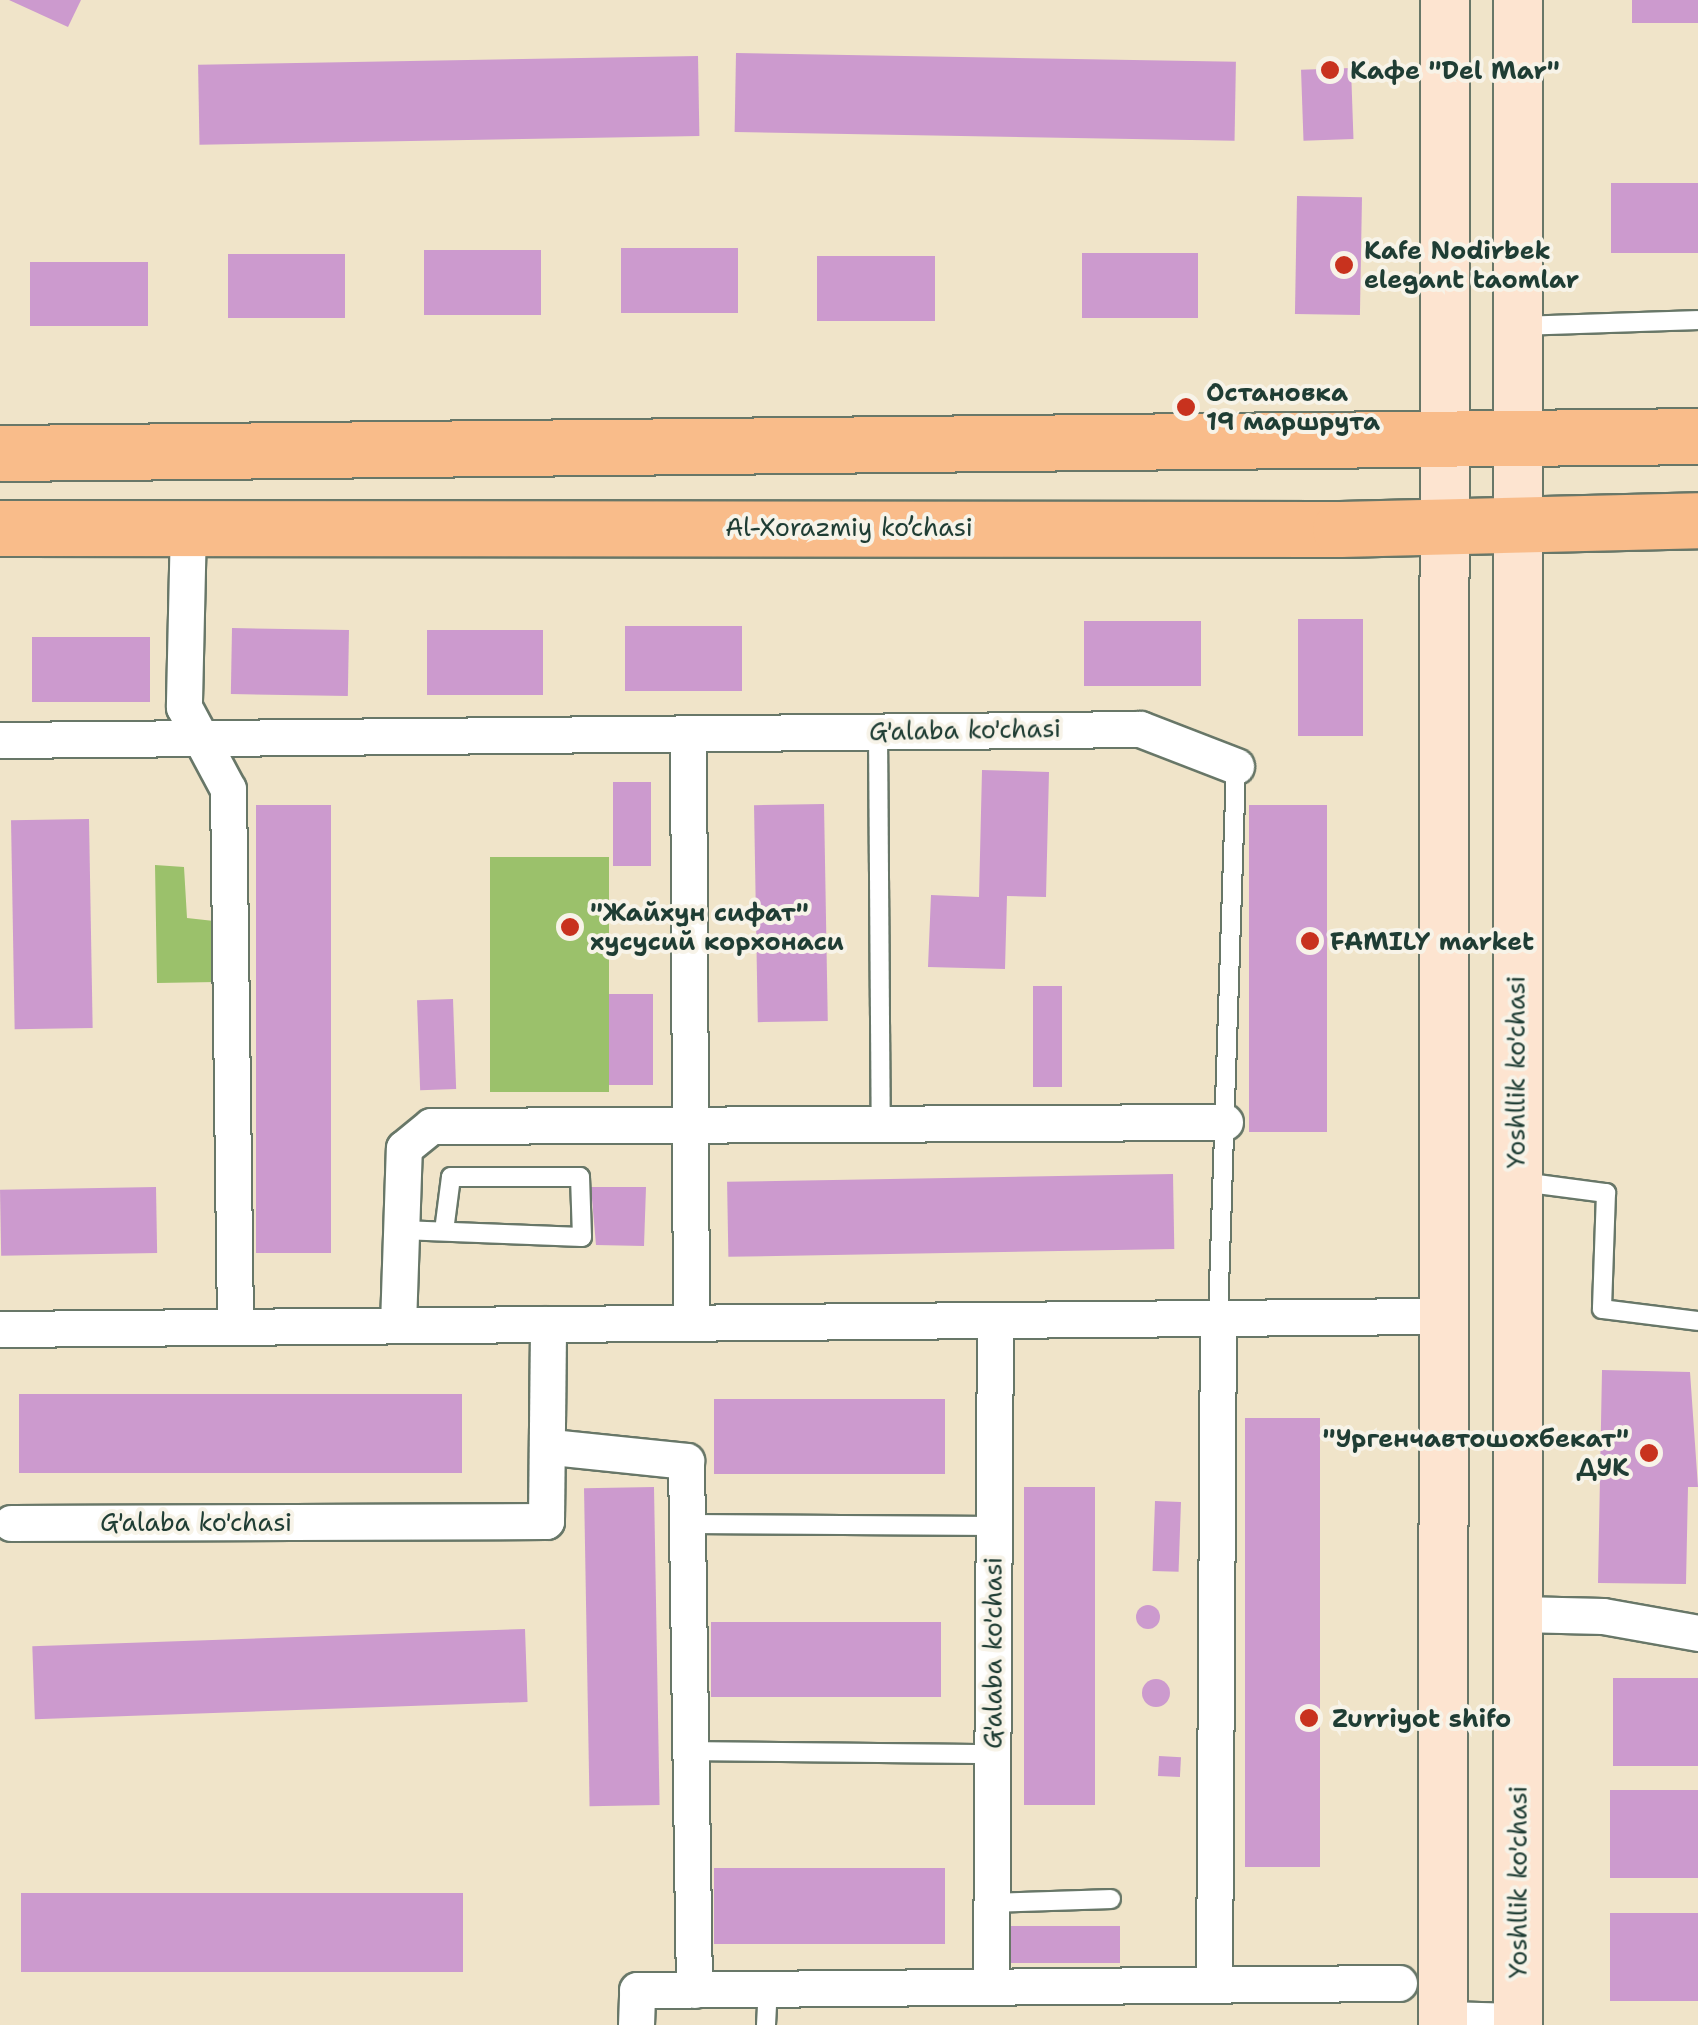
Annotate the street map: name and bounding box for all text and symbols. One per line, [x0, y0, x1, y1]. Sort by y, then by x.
place label: Кафе "Del Mar" [1350, 55, 1560, 85]
marker: Кафе "Del Mar" [1319, 59, 1341, 81]
place label: Kafe Nodirbek elegant taomlar [1364, 236, 1579, 295]
marker: Kafe Nodirbek elegant taomlar [1333, 254, 1355, 276]
place label: Остановка 19 маршрута [1206, 378, 1380, 437]
marker: Остановка 19 маршрута [1175, 396, 1197, 418]
street label: Al-Xorazmiy ko’chasi [725, 512, 973, 542]
street label: G'alaba ko'chasi [869, 713, 1061, 747]
place label: "Жайхун сифат" хусусий корхонаси [590, 898, 844, 957]
marker: "Жайхун сифат" хусусий корхонаси [559, 916, 581, 938]
place label: FAMILY market [1330, 926, 1534, 956]
marker: FAMILY market [1299, 930, 1321, 952]
street label: Yoshllik ko'chasi [1501, 976, 1531, 1168]
place label: "Ургенчавтошохбекат" ДУК [1323, 1424, 1629, 1483]
marker: "Ургенчавтошохбекат" ДУК [1638, 1442, 1660, 1464]
street label: G'alaba ko'chasi [100, 1507, 292, 1537]
street label: G'alaba ko'chasi [978, 1557, 1008, 1749]
place label: Zurriyot shifo [1332, 1703, 1511, 1733]
marker: Zurriyot shifo [1296, 1705, 1322, 1731]
street label: Yoshllik ko'chasi [1503, 1786, 1533, 1978]

